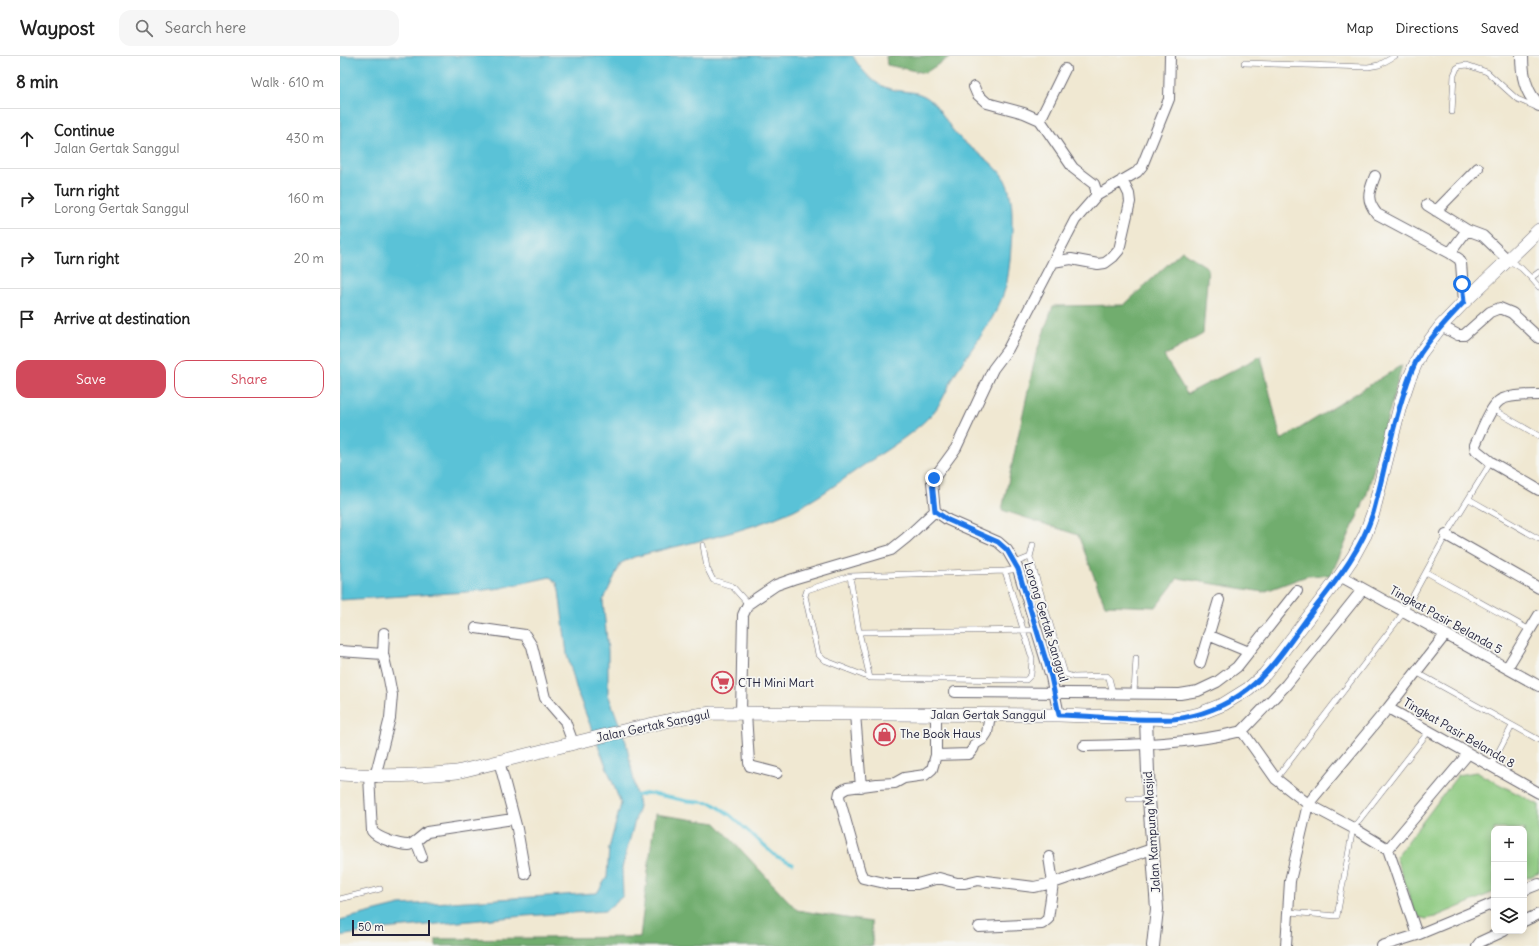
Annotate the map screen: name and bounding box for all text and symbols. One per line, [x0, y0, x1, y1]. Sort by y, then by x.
search box [119, 10, 399, 46]
text: Waypost [20, 16, 95, 40]
icon: search [133, 17, 155, 39]
text: Search here [165, 18, 246, 37]
text: Map [1346, 19, 1373, 37]
text: Directions [1395, 19, 1459, 37]
text: Saved [1481, 19, 1519, 37]
text: 8 min [16, 71, 58, 93]
text: Walk · 610 m [251, 74, 324, 91]
text: Continue [54, 121, 115, 140]
icon: ahead [16, 128, 38, 150]
text: 430 m [286, 130, 324, 147]
text: Jalan Gertak Sanggul [54, 140, 179, 157]
text: Turn right [54, 181, 119, 200]
icon: right [16, 188, 38, 210]
text: 160 m [288, 190, 324, 207]
text: Lorong Gertak Sanggul [54, 200, 189, 217]
icon: right [16, 248, 38, 270]
text: Turn right [54, 249, 119, 268]
text: 20 m [294, 250, 324, 267]
route start [1453, 275, 1471, 293]
icon: arrive [16, 308, 38, 330]
text: Arrive at destination [54, 309, 190, 328]
button: Save [16, 360, 166, 398]
button: Share [174, 360, 324, 398]
route end [925, 469, 943, 487]
street label: Lorong Gertak Sanggul [1021, 560, 1072, 684]
street label: Tingkat Pasir Belanda 5 [1387, 582, 1505, 657]
supermarket icon: CTH Mini Mart [710, 670, 736, 696]
place label: CTH Mini Mart [738, 675, 814, 690]
street label: Tingkat Pasir Belanda 8 [1401, 694, 1518, 771]
street label: Jalan Gertak Sanggul [595, 706, 711, 745]
street label: Jalan Gertak Sanggul [930, 707, 1046, 722]
shop icon: The Book Haus [871, 721, 897, 747]
place label: The Book Haus [900, 726, 981, 741]
street label: Jalan Kampung Masjid [1140, 771, 1163, 893]
map controls [1491, 826, 1527, 934]
button: + [1491, 826, 1527, 862]
button: − [1491, 862, 1527, 898]
button: layers [1491, 898, 1527, 934]
scale bar [352, 918, 430, 937]
text: 50 m [358, 920, 384, 934]

